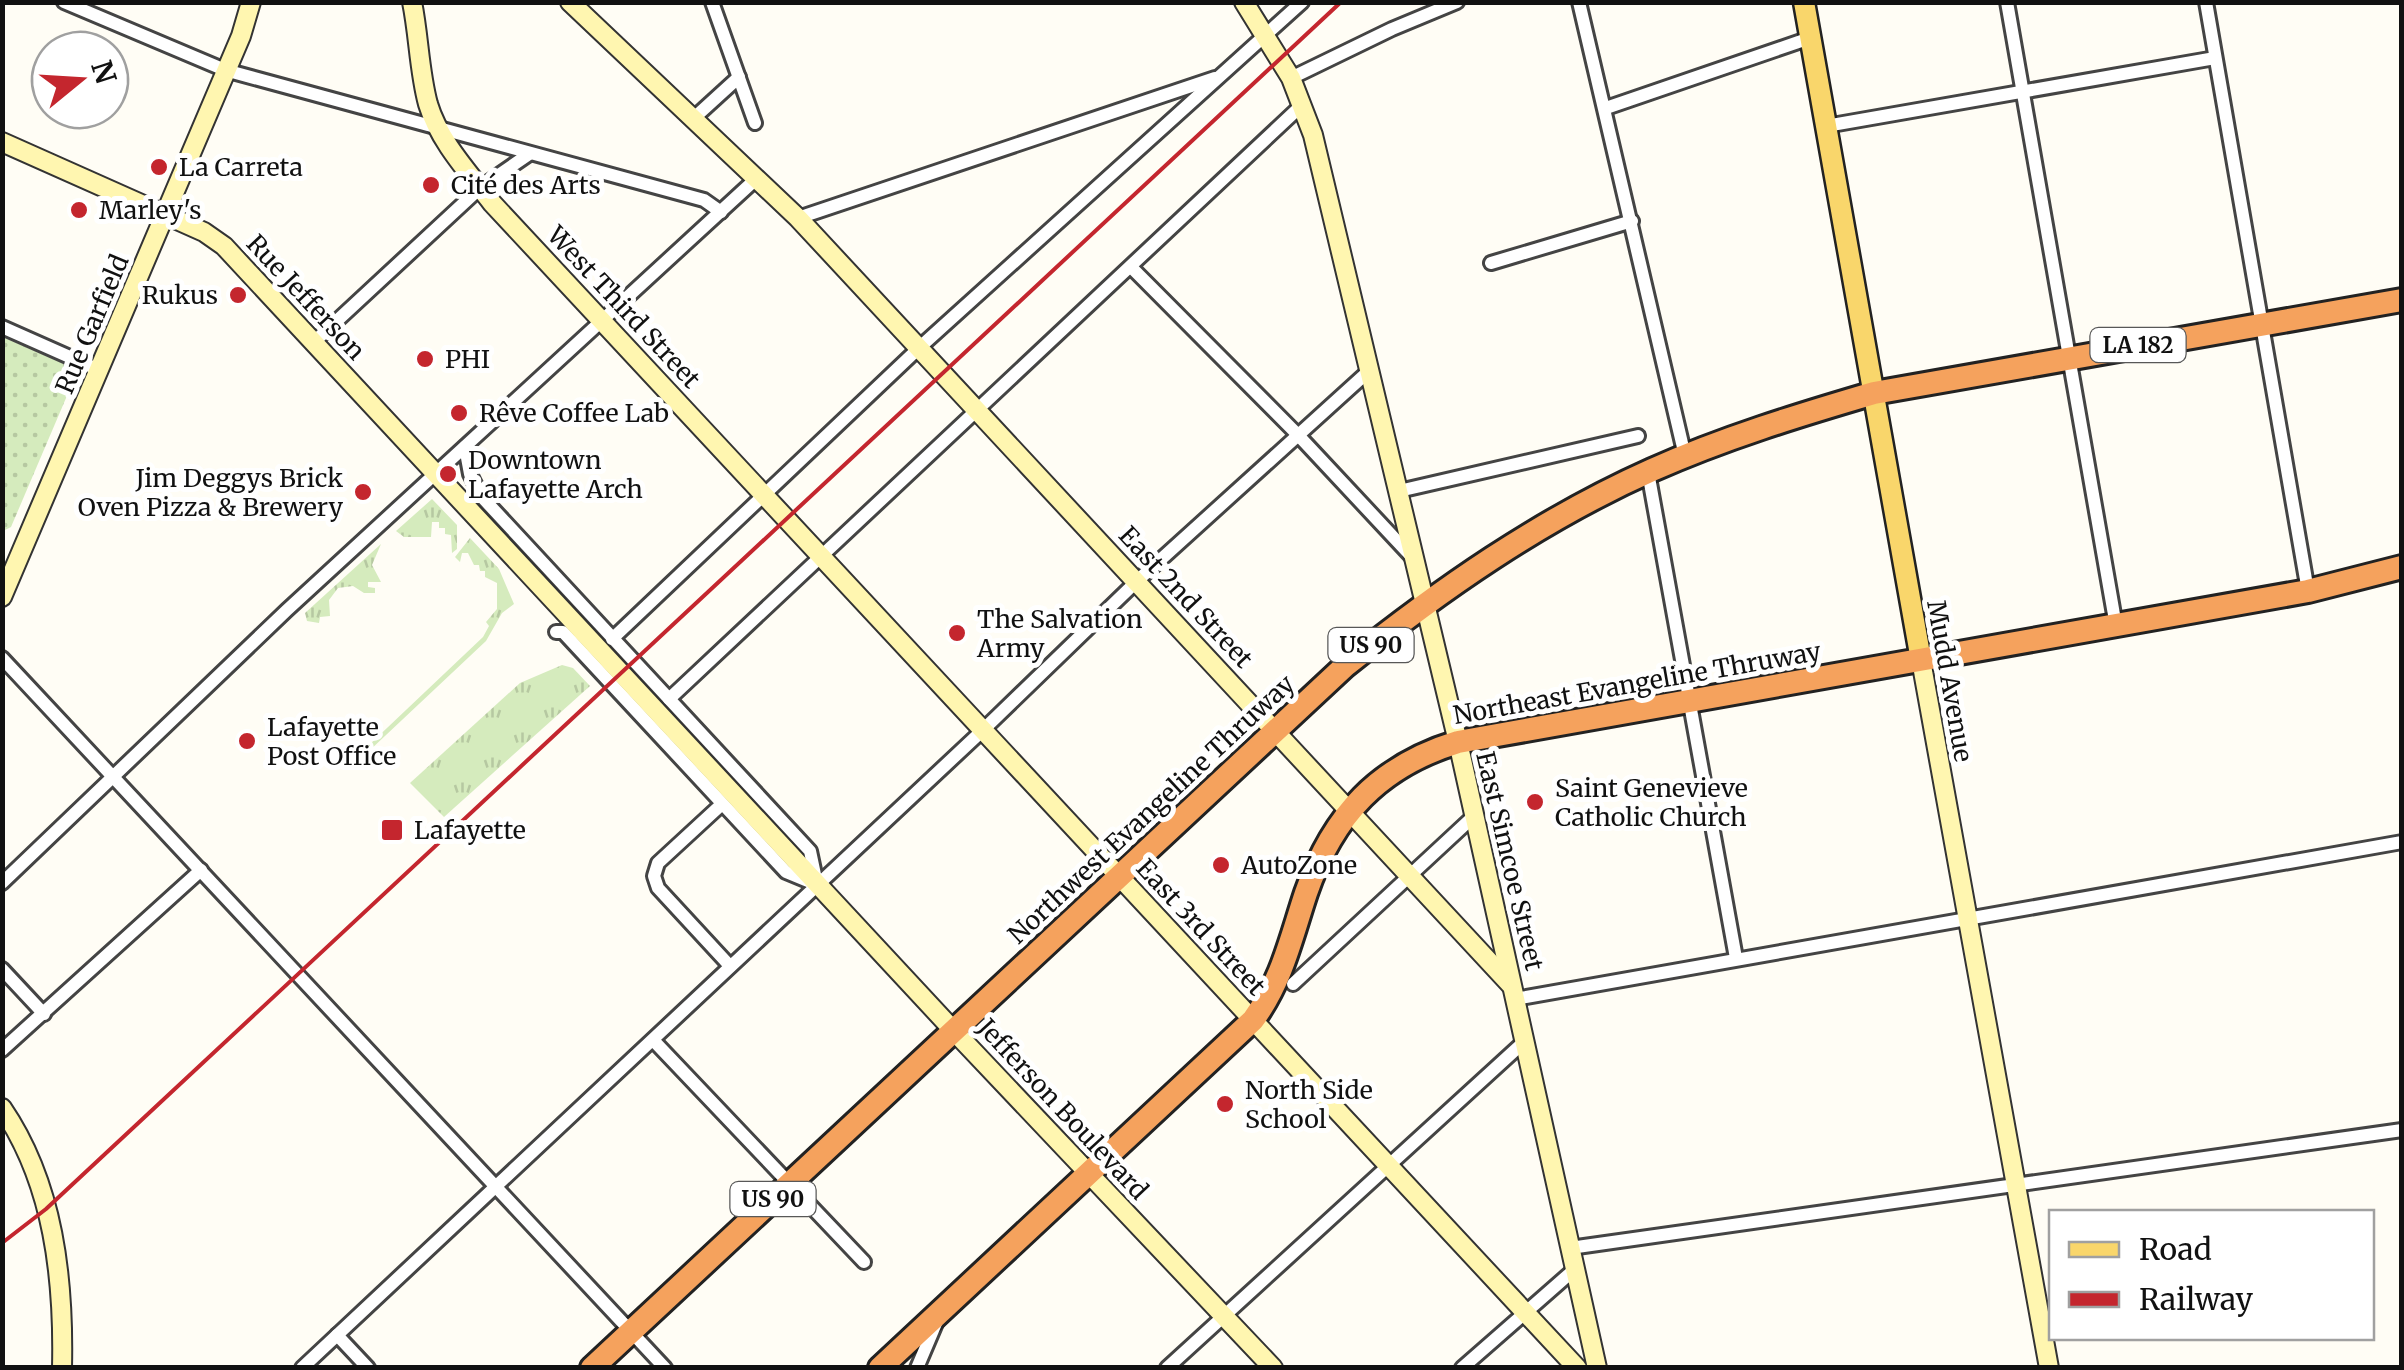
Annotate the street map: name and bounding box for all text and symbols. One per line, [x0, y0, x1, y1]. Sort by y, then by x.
north arrow [30, 30, 130, 130]
text: N [83, 56, 124, 88]
place label: La Carreta [179, 151, 303, 183]
marker: La Carreta [148, 156, 170, 178]
place label: Cité des Arts [451, 169, 601, 201]
marker: Cité des Arts [420, 174, 442, 196]
place label: Marley's [99, 194, 202, 226]
marker: Marley's [68, 199, 90, 221]
street label: West Third Street [540, 219, 707, 395]
street label: Rue Jefferson [240, 228, 372, 366]
street label: Rue Garfield [48, 250, 136, 398]
place label: Rukus [142, 279, 218, 311]
marker: Rukus [227, 284, 249, 306]
road number: LA 182 [2090, 328, 2186, 362]
place label: PHI [445, 343, 490, 375]
marker: PHI [414, 348, 436, 370]
place label: Rêve Coffee Lab [479, 397, 669, 429]
marker: Rêve Coffee Lab [448, 402, 470, 424]
place label: Downtown Lafayette Arch [468, 444, 643, 505]
place label: Jim Deggys Brick Oven Pizza & Brewery [78, 462, 343, 523]
marker: Downtown Lafayette Arch [437, 463, 459, 485]
marker: Jim Deggys Brick Oven Pizza & Brewery [352, 481, 374, 503]
street label: East 2nd Street [1112, 520, 1260, 675]
street label: Mudd Avenue [1920, 598, 1980, 764]
place label: The Salvation Army [976, 603, 1142, 664]
marker: The Salvation Army [946, 622, 968, 644]
road number: US 90 [1328, 628, 1414, 662]
street label: Northeast Evangeline Thruway [1451, 635, 1824, 731]
street label: Northwest Evangeline Thruway [1001, 667, 1301, 950]
place label: Lafayette Post Office [267, 711, 396, 772]
marker: Lafayette Post Office [236, 730, 258, 752]
street label: East Simcoe Street [1469, 748, 1551, 974]
place label: Saint Genevieve Catholic Church [1555, 772, 1748, 833]
marker: Saint Genevieve Catholic Church [1524, 791, 1546, 813]
place label: Lafayette [414, 814, 526, 846]
marker: Lafayette [379, 817, 405, 843]
place label: AutoZone [1240, 849, 1357, 881]
street label: East 3rd Street [1130, 852, 1273, 1002]
marker: AutoZone [1210, 854, 1232, 876]
street label: Jefferson Boulevard [970, 1011, 1155, 1206]
place label: North Side School [1245, 1074, 1373, 1135]
marker: North Side School [1214, 1093, 1236, 1115]
road number: US 90 [730, 1182, 816, 1216]
legend [2049, 1210, 2374, 1340]
text: Road [2139, 1230, 2212, 1268]
text: Railway [2139, 1280, 2254, 1318]

